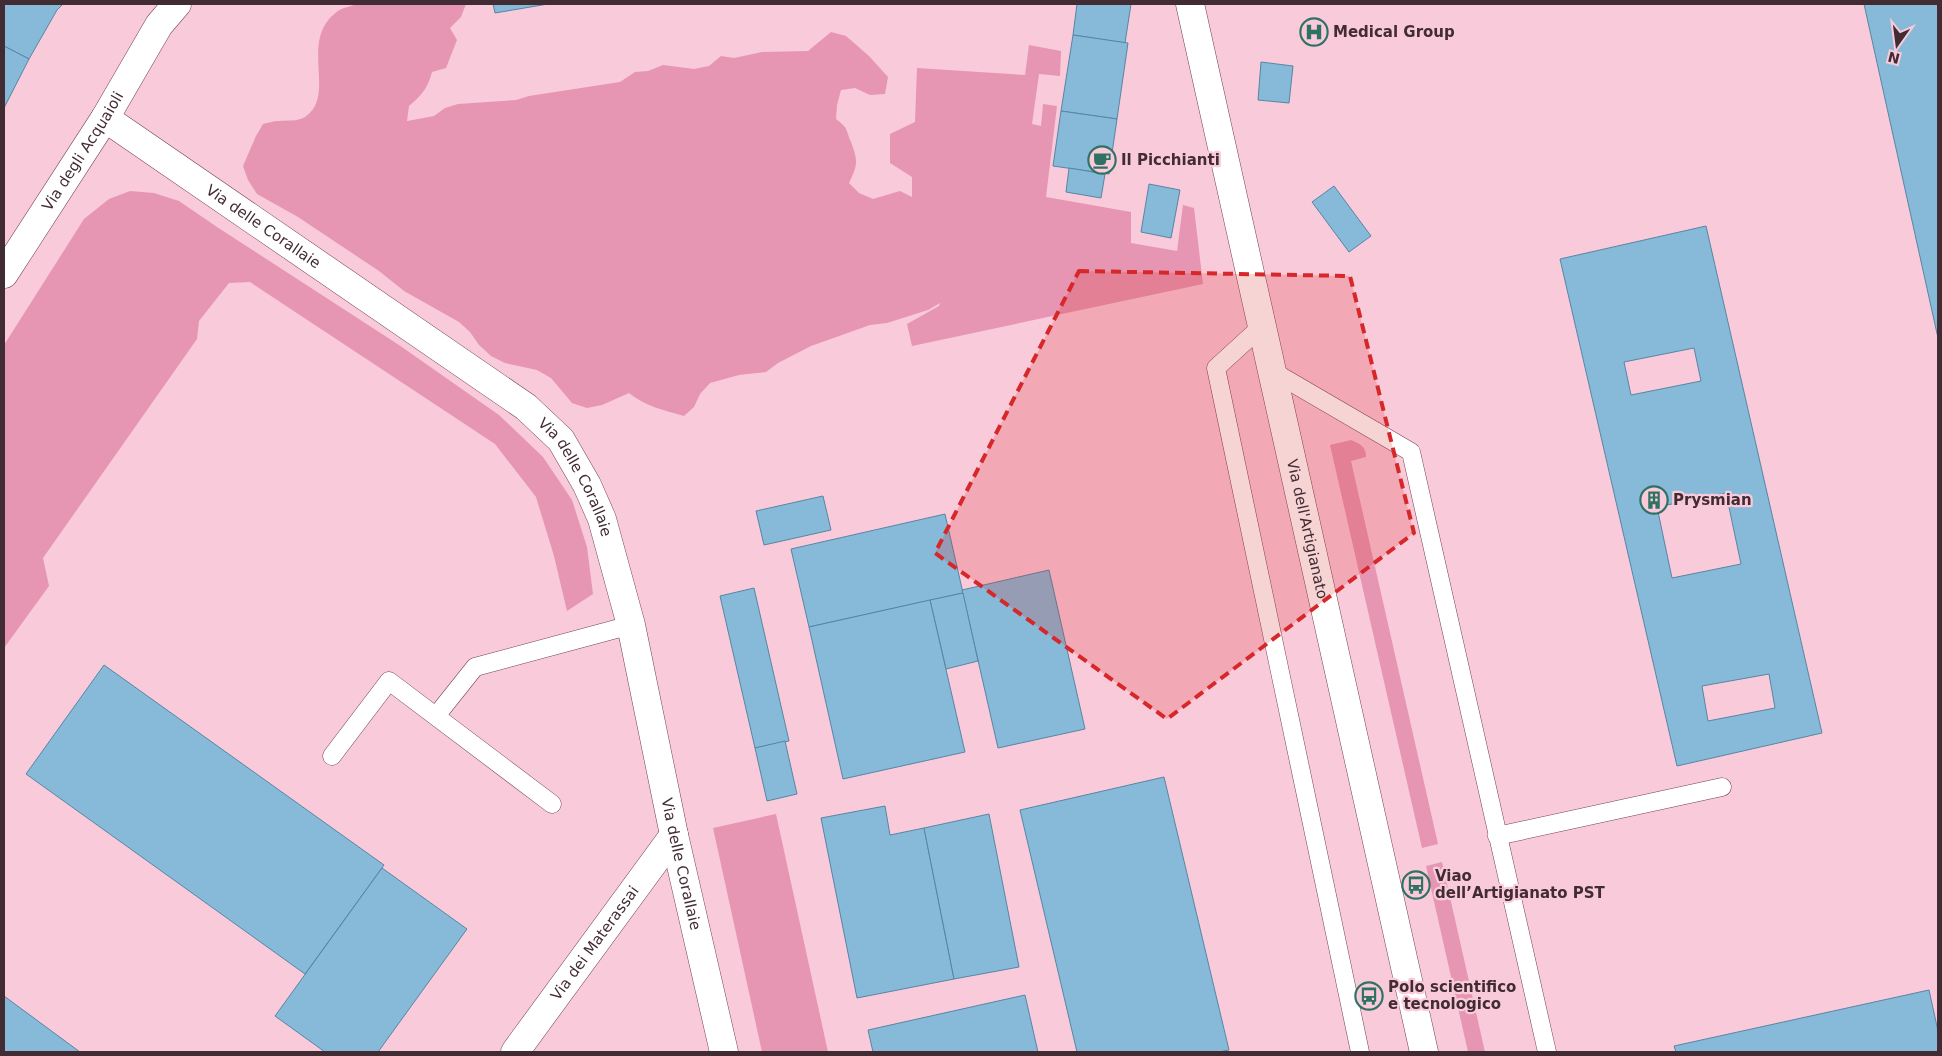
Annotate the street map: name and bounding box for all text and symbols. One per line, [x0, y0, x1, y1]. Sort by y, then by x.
hospital icon: Medical Group [1299, 17, 1329, 47]
north arrow [1872, 20, 1922, 70]
place label: Medical Group [1333, 23, 1455, 41]
text: N [1886, 48, 1901, 67]
street label: Via degli Acquaioli [38, 88, 127, 214]
cafe icon: Il Picchianti [1087, 145, 1117, 175]
place label: Il Picchianti [1121, 151, 1220, 169]
street label: Via delle Corallaie [202, 181, 324, 272]
street label: Via delle Corallaie [534, 414, 615, 538]
street label: Via dell'Artigianato [1283, 458, 1332, 601]
building icon: Prysmian [1639, 485, 1669, 515]
place label: Prysmian [1673, 491, 1752, 509]
street label: Via delle Corallaie [658, 796, 705, 932]
place label: Viao dell’Artigianato PST [1435, 867, 1606, 902]
bus stop icon: Viao dell’Artigianato PST [1401, 870, 1431, 900]
street label: Via dei Materassai [547, 882, 643, 1004]
place label: Polo scientifico e tecnologico [1388, 978, 1516, 1013]
bus stop icon: Polo scientifico e tecnologico [1354, 981, 1384, 1011]

